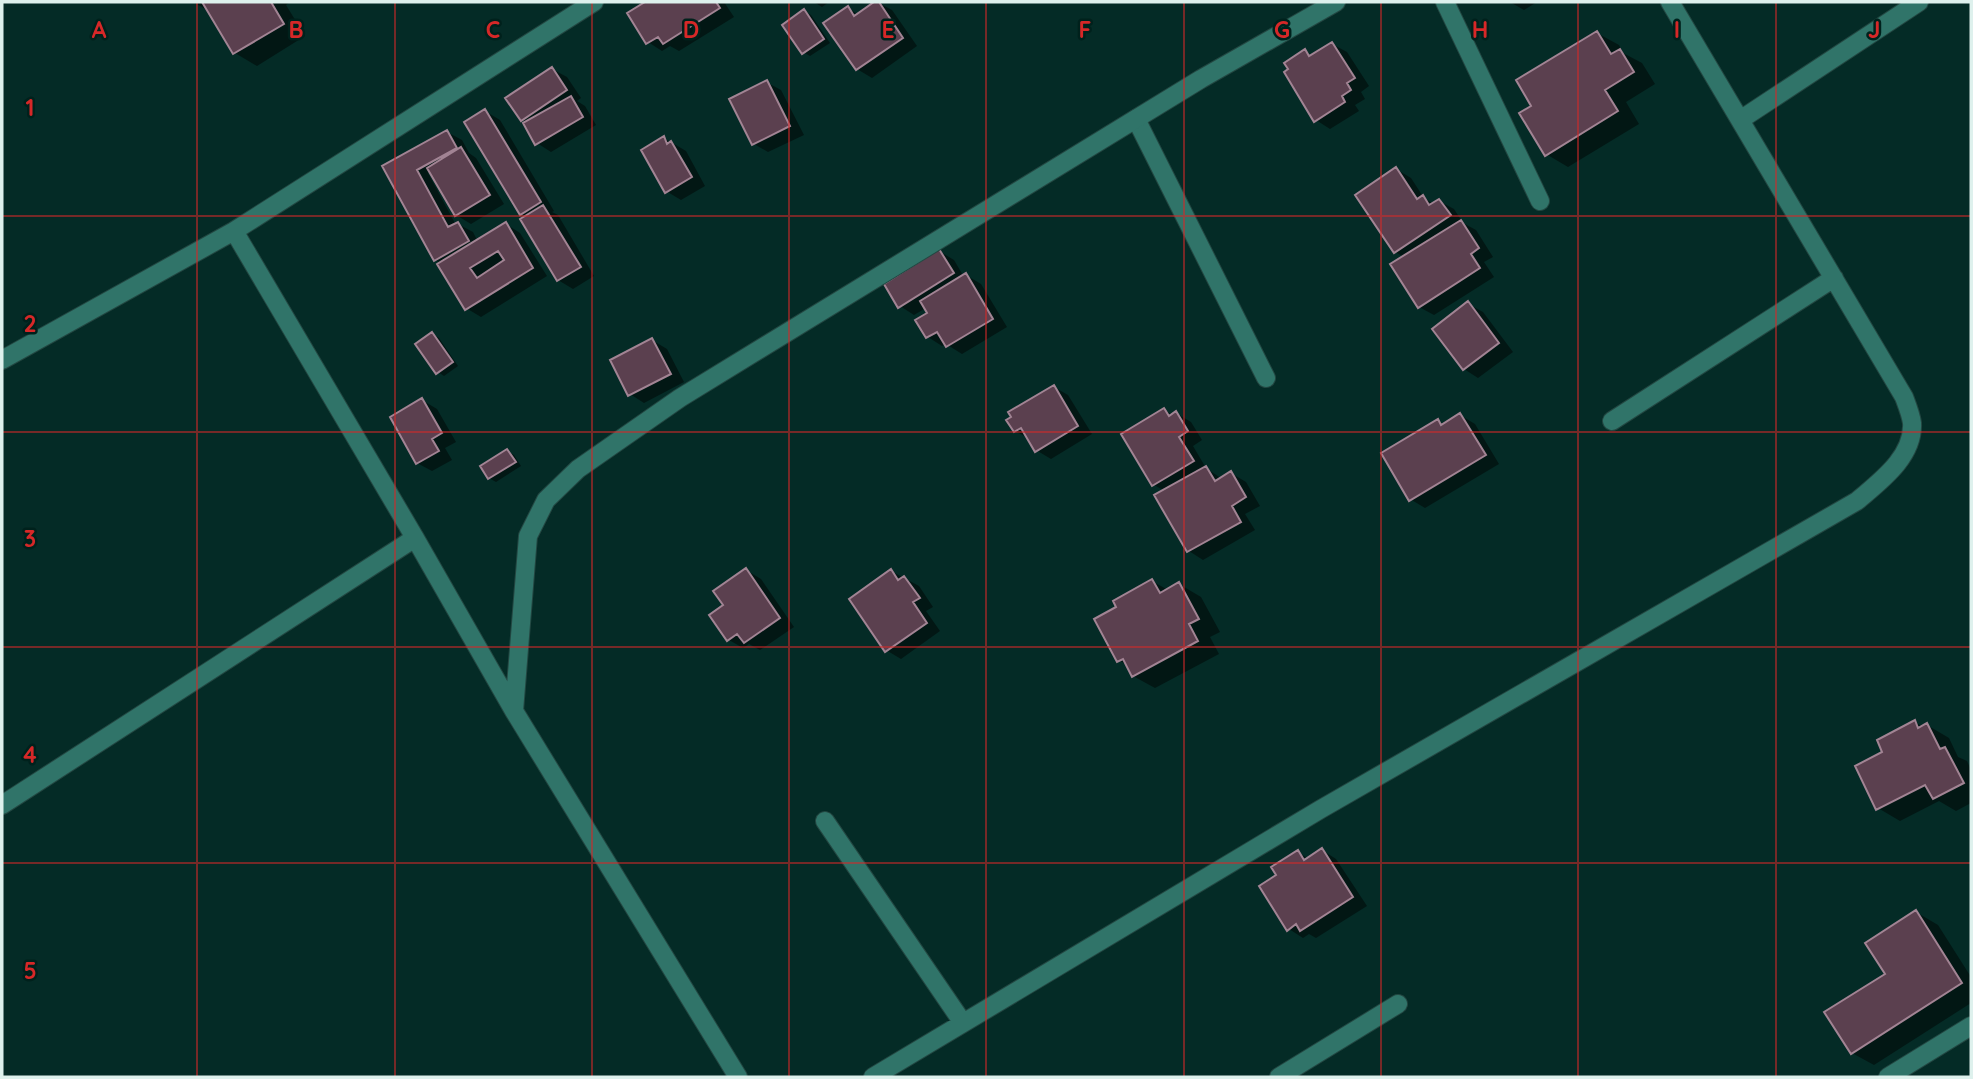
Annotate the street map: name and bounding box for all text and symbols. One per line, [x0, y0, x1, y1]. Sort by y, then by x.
text: A [92, 15, 107, 44]
text: B [288, 15, 304, 44]
text: C [486, 15, 500, 44]
text: D [683, 15, 699, 44]
text: E [881, 15, 895, 44]
text: F [1079, 15, 1091, 44]
text: G [1274, 15, 1290, 44]
text: H [1472, 15, 1488, 44]
text: I [1674, 15, 1680, 44]
text: J [1868, 15, 1880, 44]
text: 1 [26, 93, 34, 122]
text: 2 [23, 309, 37, 338]
text: 3 [24, 524, 36, 553]
text: 4 [23, 740, 37, 769]
text: 5 [23, 956, 37, 985]

